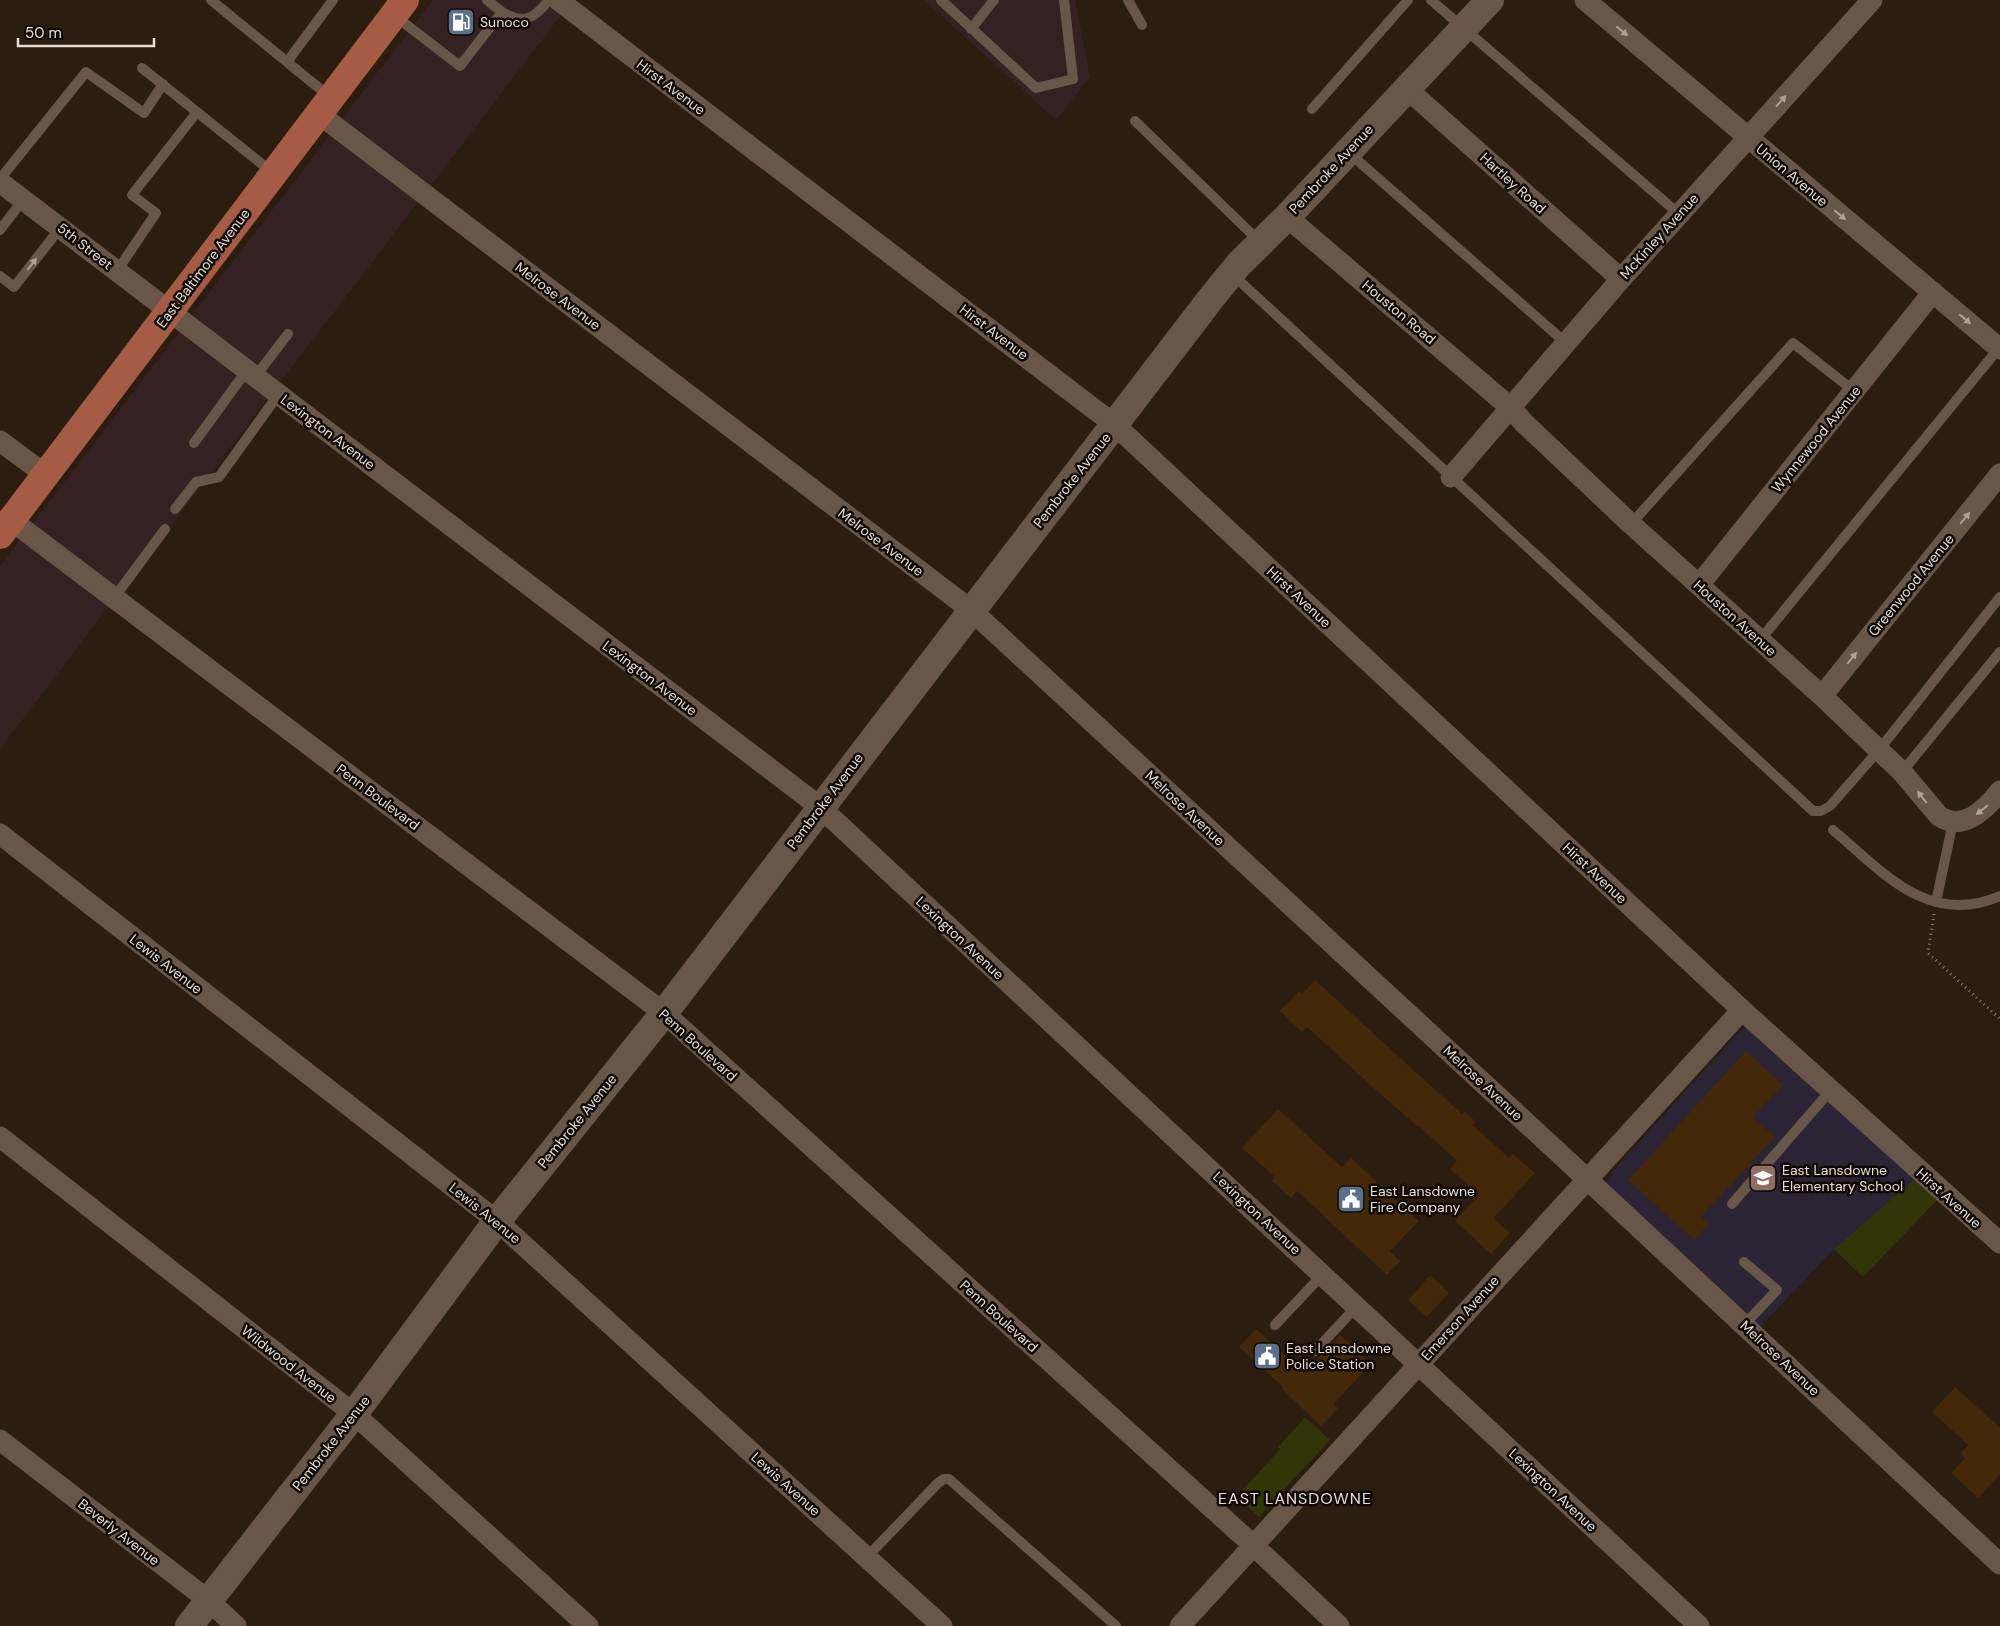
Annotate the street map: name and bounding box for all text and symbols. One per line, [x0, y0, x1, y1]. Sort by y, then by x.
fuel station icon: Sunoco [446, 7, 476, 37]
place label: Sunoco [480, 13, 529, 31]
scale bar [18, 15, 154, 47]
text: 50 m [25, 23, 62, 43]
one-way arrow [1615, 26, 1628, 37]
street label: Hirst Avenue [633, 55, 709, 119]
one-way arrow [1775, 96, 1787, 108]
street label: Pembroke Avenue [1285, 120, 1377, 218]
street label: Union Avenue [1752, 140, 1832, 210]
street label: Hartley Road [1476, 149, 1550, 217]
street label: McKinley Avenue [1616, 189, 1702, 283]
street label: East Baltimore Avenue [152, 205, 254, 331]
one-way arrow [1834, 209, 1847, 220]
street label: 5th Street [54, 219, 116, 273]
one-way arrow [26, 258, 37, 271]
street label: Melrose Avenue [512, 258, 604, 334]
street label: Houston Road [1359, 276, 1439, 348]
street label: Hirst Avenue [956, 300, 1032, 364]
one-way arrow [1958, 314, 1971, 325]
street label: Wynnewood Avenue [1767, 382, 1865, 496]
street label: Lexington Avenue [277, 391, 379, 473]
street label: Pembroke Avenue [1029, 429, 1115, 531]
street label: Melrose Avenue [835, 504, 927, 580]
one-way arrow [1960, 512, 1971, 525]
street label: Greenwood Avenue [1864, 530, 1958, 640]
street label: Hirst Avenue [1263, 563, 1335, 631]
street label: Houston Avenue [1690, 576, 1780, 660]
street label: Lexington Avenue [599, 637, 701, 719]
one-way arrow [1847, 652, 1858, 665]
street label: Pembroke Avenue [783, 749, 867, 853]
street label: Penn Boulevard [333, 760, 423, 834]
street label: Melrose Avenue [1141, 767, 1229, 850]
one-way arrow [1916, 790, 1927, 803]
one-way arrow [1976, 804, 1989, 815]
street label: Hirst Avenue [1559, 839, 1631, 907]
street label: Lexington Avenue [912, 893, 1008, 983]
street label: Lewis Avenue [126, 930, 206, 998]
street label: Penn Boulevard [655, 1005, 741, 1085]
street label: Melrose Avenue [1439, 1042, 1527, 1125]
street label: Pembroke Avenue [534, 1070, 620, 1172]
place label: East Lansdowne Elementary School [1782, 1161, 1903, 1195]
school or university icon: East Lansdowne Elementary School [1748, 1163, 1778, 1193]
street label: Hirst Avenue [1913, 1164, 1985, 1232]
street label: Lexington Avenue [1209, 1168, 1305, 1258]
street label: Lewis Avenue [445, 1179, 525, 1247]
place label: East Lansdowne Fire Company [1370, 1182, 1475, 1216]
public building icon: East Lansdowne Fire Company [1336, 1184, 1366, 1214]
street label: Emerson Avenue [1417, 1272, 1503, 1364]
street label: Penn Boulevard [956, 1276, 1042, 1356]
street label: Melrose Avenue [1736, 1317, 1824, 1400]
street label: Wildwood Avenue [238, 1321, 340, 1407]
place label: East Lansdowne Police Station [1286, 1339, 1391, 1373]
public building icon: East Lansdowne Police Station [1252, 1341, 1282, 1371]
street label: Pembroke Avenue [288, 1392, 374, 1494]
street label: Lexington Avenue [1505, 1445, 1601, 1535]
street label: Lewis Avenue [748, 1448, 824, 1520]
district label: EAST LANSDOWNE [1218, 1488, 1372, 1509]
street label: Beverly Avenue [75, 1495, 163, 1569]

